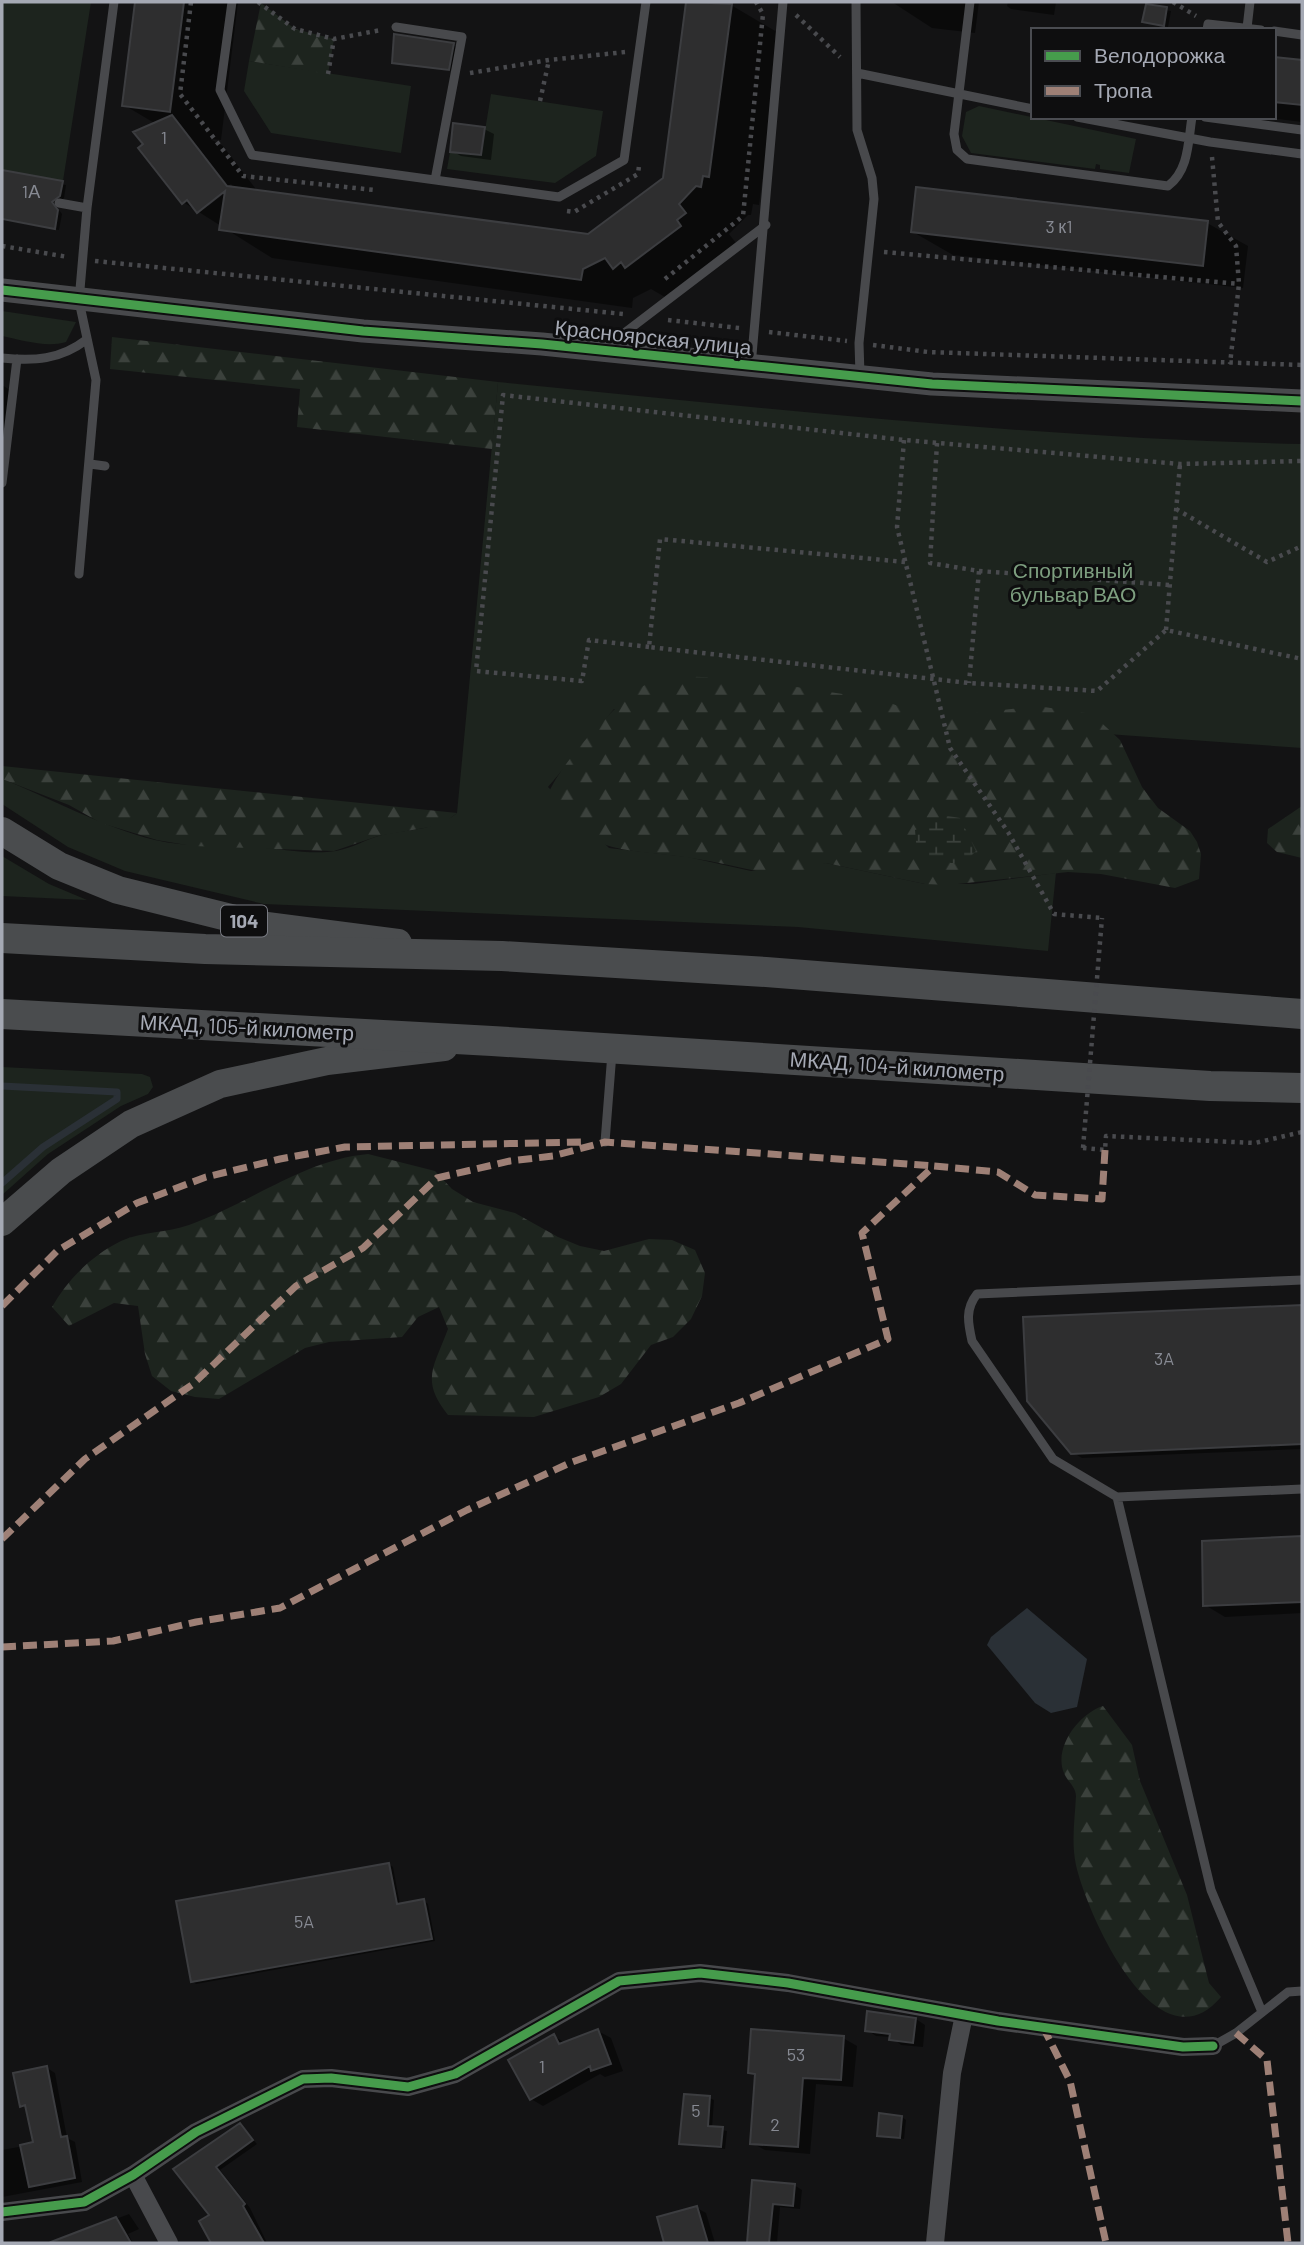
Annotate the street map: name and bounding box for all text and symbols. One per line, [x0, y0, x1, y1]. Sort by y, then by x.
legend [1031, 28, 1276, 119]
text: Велодорожка [1094, 42, 1225, 67]
text: Тропа [1094, 77, 1152, 102]
house number: 1 [161, 126, 167, 148]
house number: 1А [22, 180, 40, 202]
house number: 3 к1 [1045, 215, 1073, 237]
street label: Красноярская улица [554, 314, 753, 359]
park label: Спортивный бульвар ВАО [1010, 557, 1136, 606]
road number: 104 [221, 906, 267, 937]
street label: МКАД, 105-й километр [139, 1008, 355, 1045]
street label: МКАД, 104-й километр [789, 1046, 1005, 1085]
house number: 3A [1154, 1347, 1174, 1369]
house number: 5A [294, 1910, 314, 1932]
house number: 53 [787, 2043, 805, 2065]
house number: 1 [539, 2055, 545, 2077]
house number: 5 [691, 2099, 701, 2121]
house number: 2 [770, 2113, 780, 2135]

